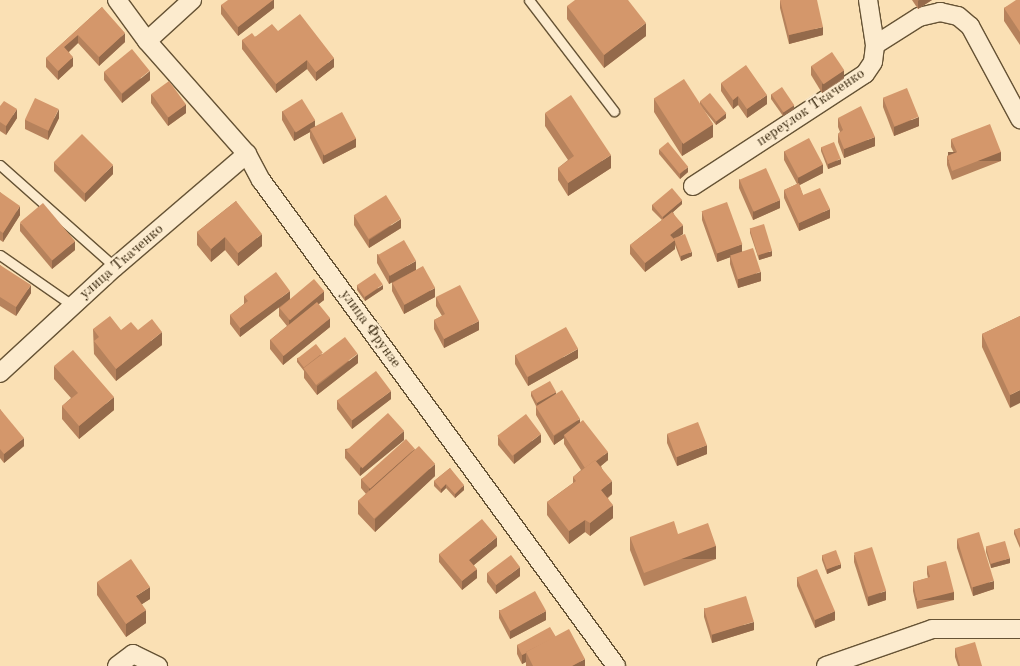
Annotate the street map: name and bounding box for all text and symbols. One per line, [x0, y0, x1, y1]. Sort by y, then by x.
street label: переулок Ткаченко [753, 65, 869, 151]
street label: улица Ткаченко [76, 220, 168, 304]
street label: улица Фрунзе [336, 286, 404, 372]

